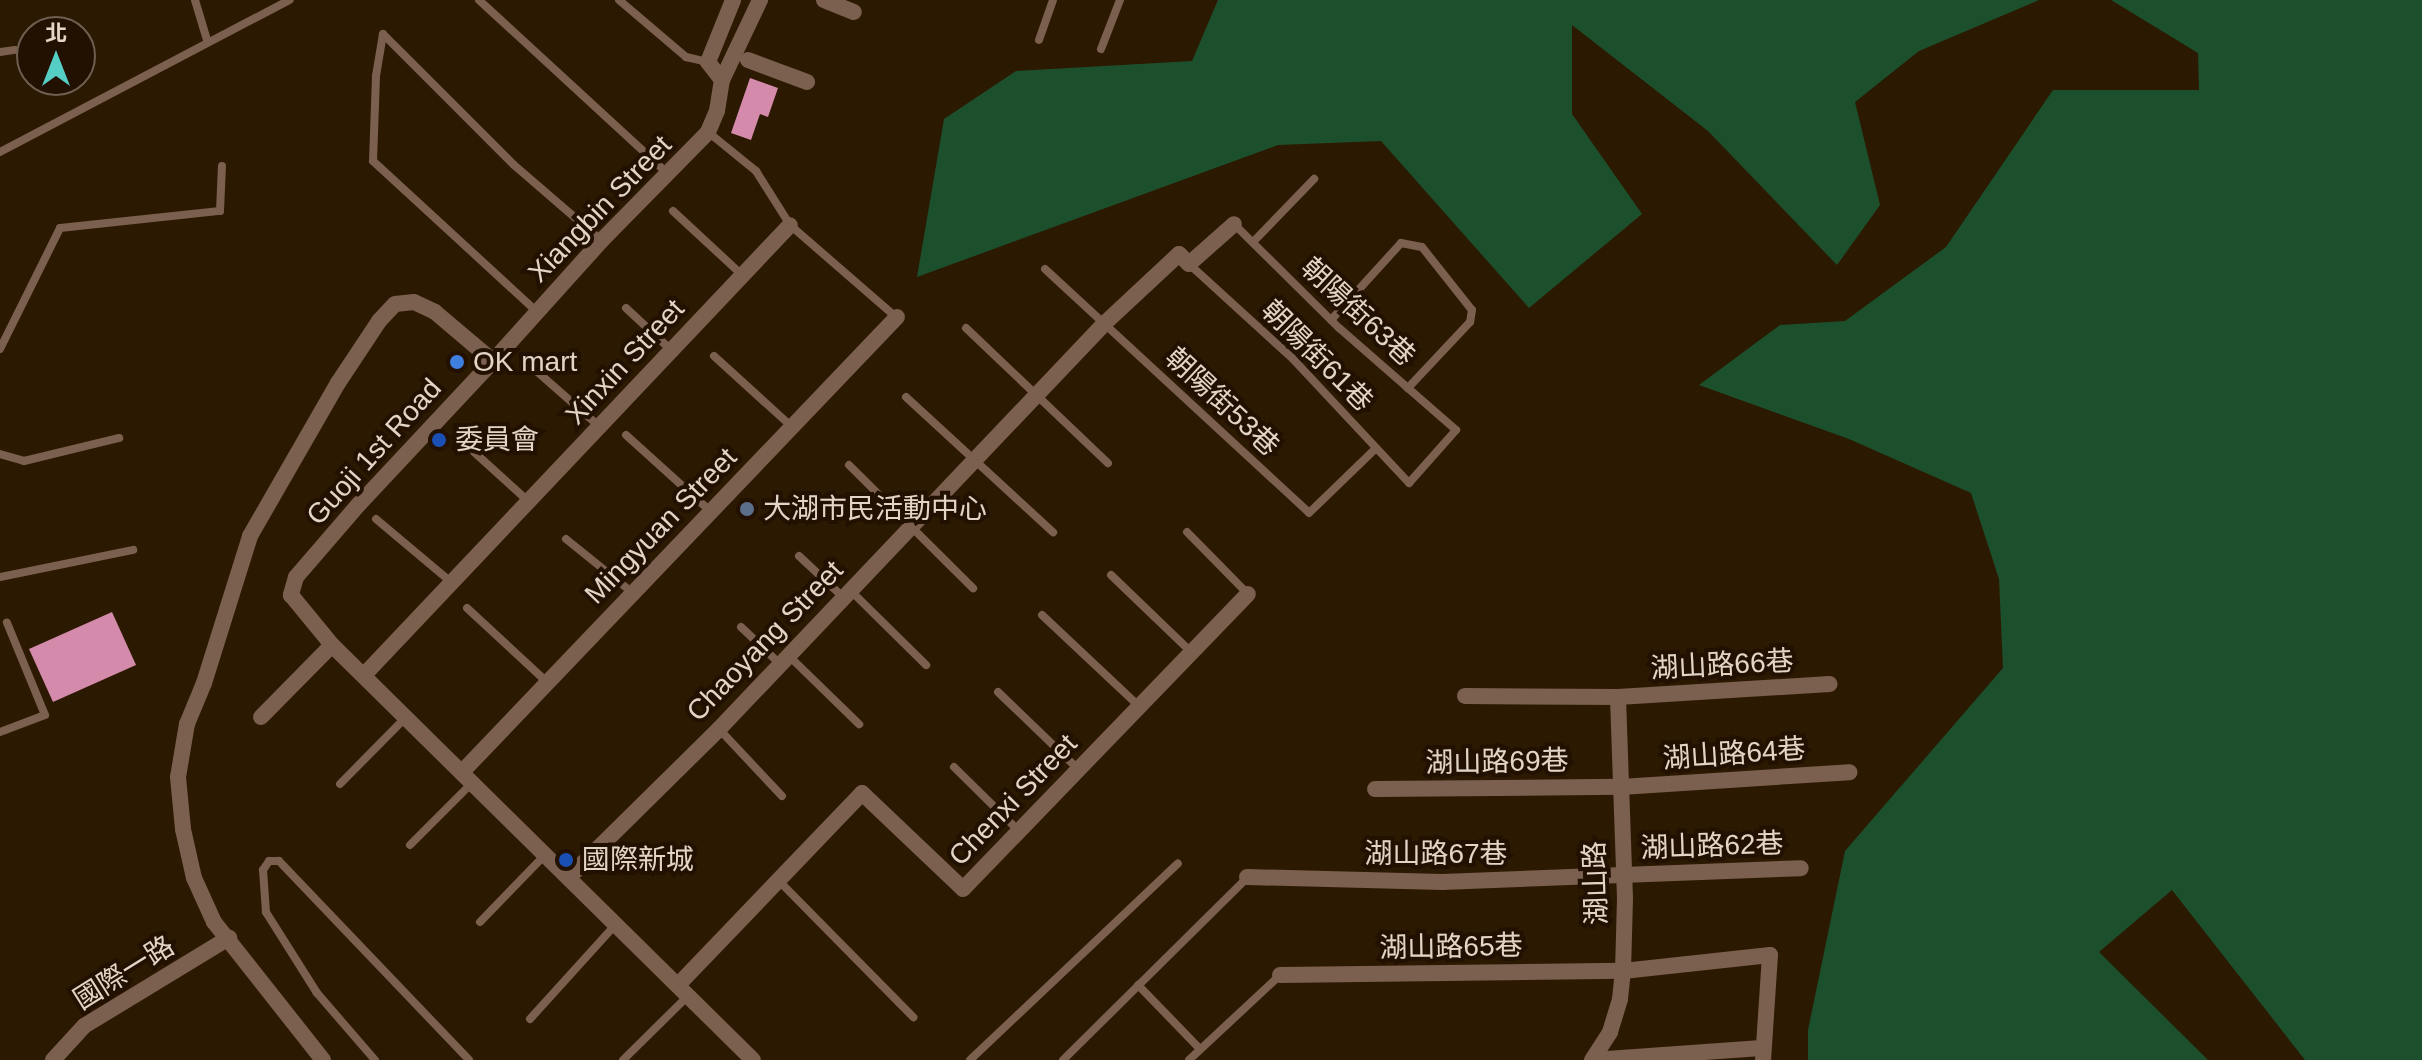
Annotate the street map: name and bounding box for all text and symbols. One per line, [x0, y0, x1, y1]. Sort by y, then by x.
north arrow [16, 16, 96, 96]
text: 北 [45, 21, 67, 46]
street label: Xiangbin Street [521, 128, 679, 290]
street label: 朝陽街63巷 [1294, 251, 1422, 373]
street label: Xinxin Street [559, 292, 691, 432]
street label: 朝陽街61巷 [1255, 294, 1379, 418]
street label: 朝陽街53巷 [1158, 341, 1286, 463]
place label: OK mart [473, 345, 577, 379]
marker: OK mart [448, 353, 466, 371]
street label: Guoji 1st Road [300, 372, 448, 532]
place label: 委員會 [455, 423, 539, 457]
marker: 委員會 [430, 431, 448, 449]
street label: Mingyuan Street [578, 441, 744, 611]
place label: 大湖市民活動中心 [763, 492, 987, 526]
marker: 大湖市民活動中心 [738, 500, 756, 518]
street label: Chaoyang Street [680, 554, 850, 728]
street label: 湖山路66巷 [1650, 644, 1794, 686]
street label: Chenxi Street [942, 727, 1084, 873]
street label: 湖山路64巷 [1661, 732, 1807, 776]
street label: 湖山路69巷 [1425, 744, 1569, 780]
street label: 湖山路62巷 [1640, 827, 1784, 865]
street label: 湖山路67巷 [1364, 837, 1508, 871]
street label: 湖山路 [1578, 840, 1614, 926]
place label: 國際新城 [582, 843, 694, 877]
marker: 國際新城 [557, 851, 575, 869]
street label: 國際一路 [68, 929, 180, 1017]
street label: 湖山路65巷 [1379, 929, 1523, 965]

